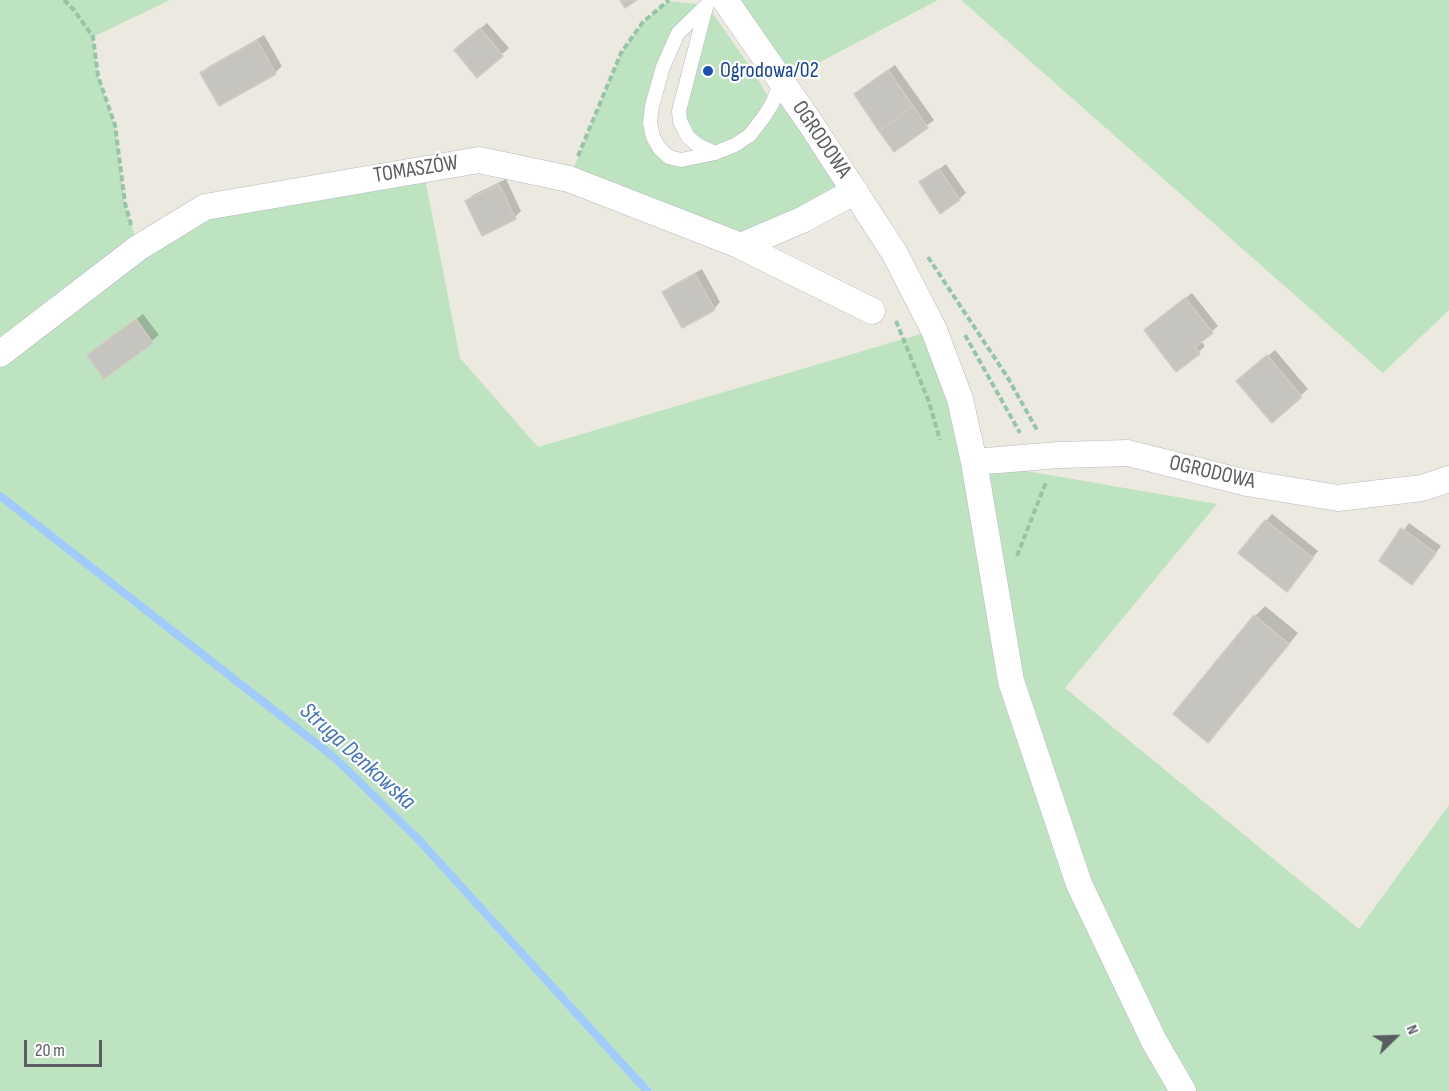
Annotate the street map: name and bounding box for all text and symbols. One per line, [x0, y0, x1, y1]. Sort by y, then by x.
place label: Ogrodowa/02 [720, 58, 819, 84]
marker: Ogrodowa/02 [701, 64, 715, 78]
street label: OGRODOWA [786, 96, 856, 184]
street label: TOMASZÓW [372, 150, 460, 190]
street label: OGRODOWA [1166, 450, 1258, 496]
water label: Struga Denkowska [293, 697, 421, 817]
north arrow [1365, 1007, 1425, 1067]
text: N [1402, 1022, 1422, 1037]
scale bar [27, 1028, 105, 1066]
text: 20 m [35, 1040, 65, 1061]

